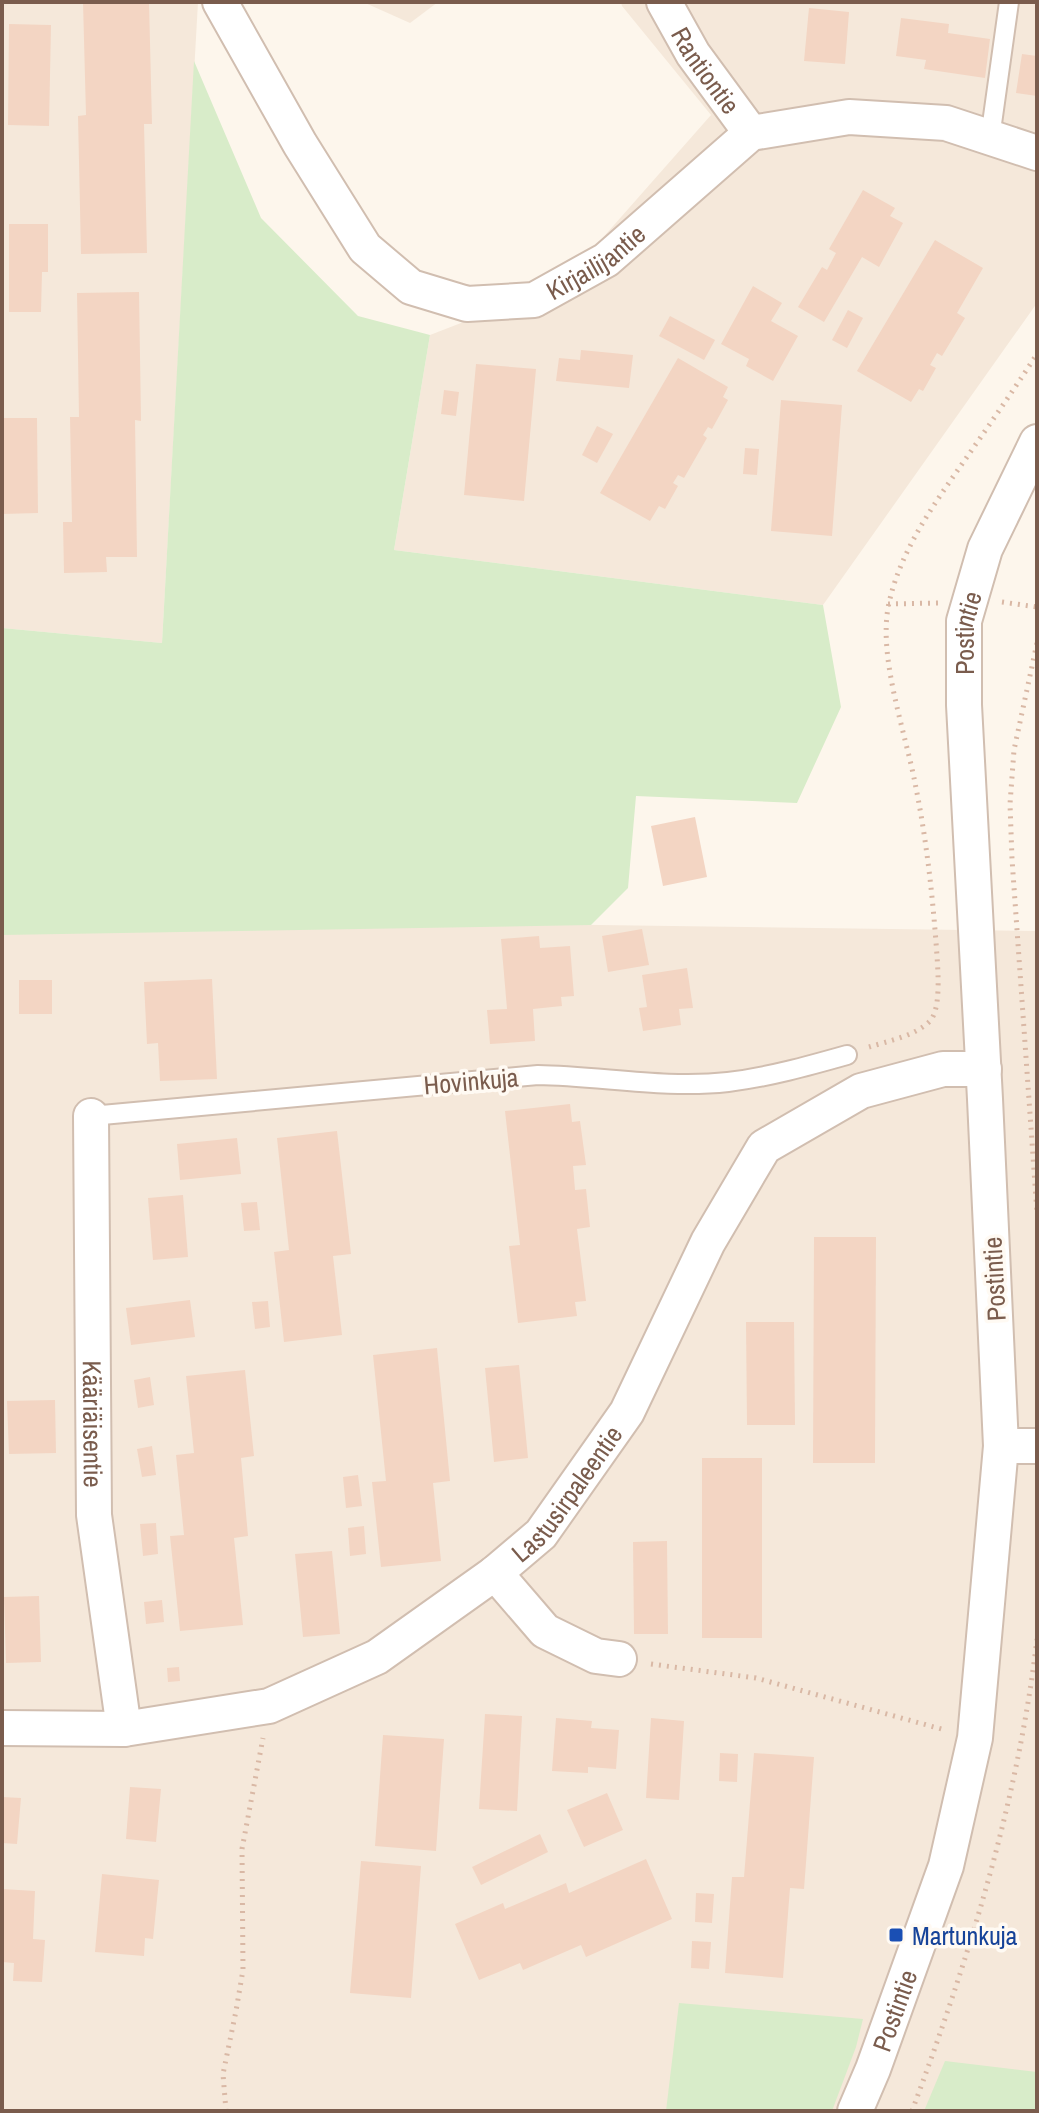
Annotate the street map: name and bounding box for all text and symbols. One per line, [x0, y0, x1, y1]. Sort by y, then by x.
street label: Rantiontie [664, 20, 748, 121]
street label: Kirjailijantie [540, 216, 652, 307]
street label: Postintie [946, 587, 989, 675]
street label: Hovinkuja [422, 1059, 520, 1103]
street label: Postintie [974, 1236, 1014, 1322]
street label: Kääriäisentie [75, 1360, 111, 1488]
street label: Lastusirpaleentie [503, 1418, 630, 1570]
place label: Martunkuja [912, 1918, 1018, 1953]
marker: Martunkuja [887, 1926, 905, 1944]
street label: Postintie [863, 1965, 925, 2056]

